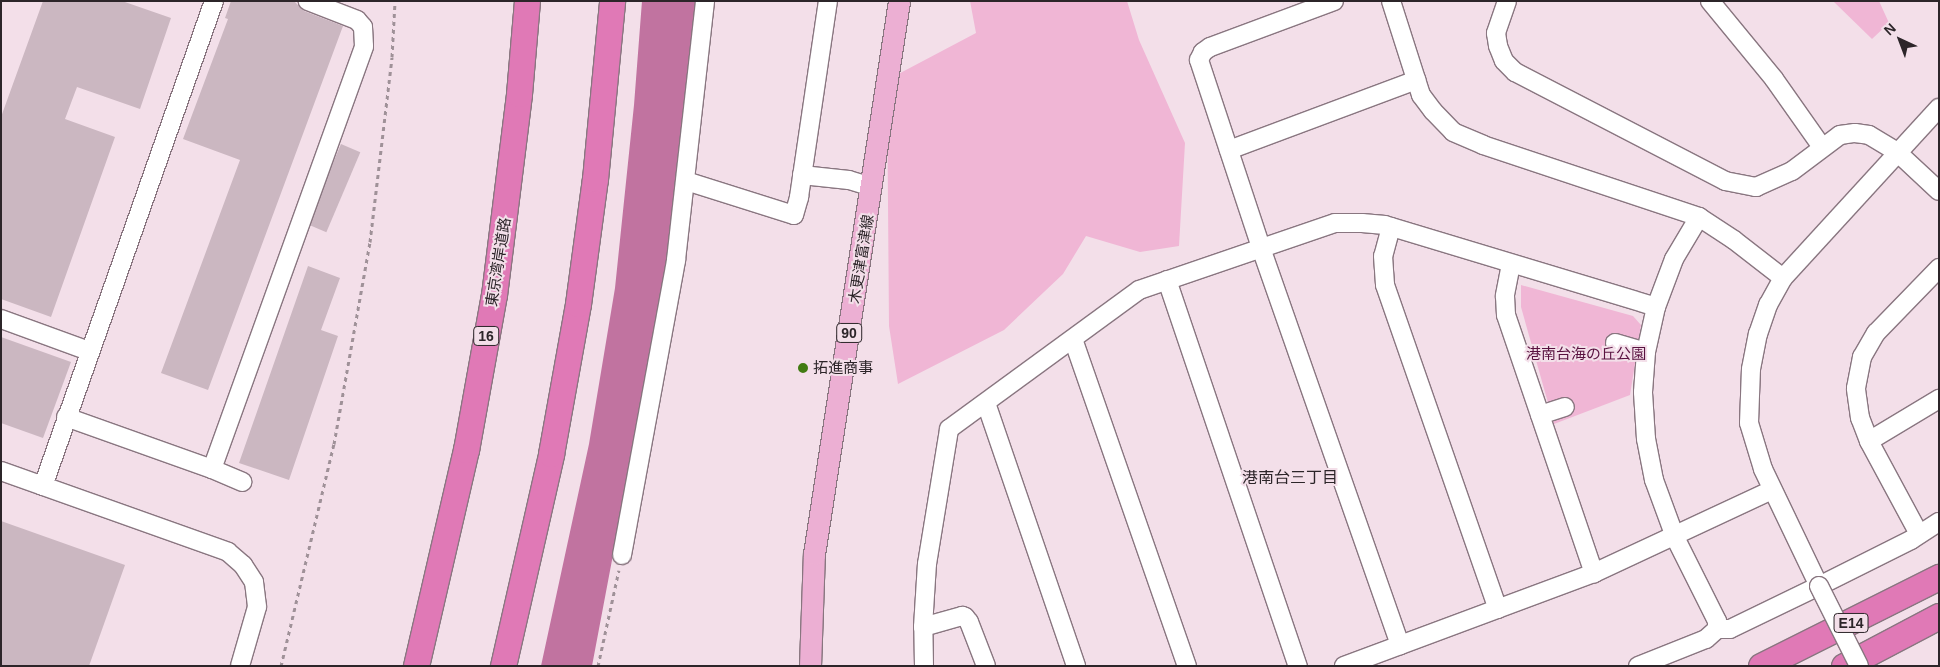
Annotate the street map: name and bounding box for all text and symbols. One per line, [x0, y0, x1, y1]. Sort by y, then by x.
north arrow [1875, 15, 1925, 65]
text: N [1881, 20, 1899, 38]
street label: 木更津富津線 [845, 213, 877, 305]
street label: 東京湾岸道路 [482, 216, 514, 308]
road number: 90 [835, 322, 863, 344]
road number: 16 [472, 324, 500, 348]
park label: 港南台海の丘公園 [1526, 345, 1646, 363]
place label: 拓進商事 [813, 359, 873, 377]
marker: 拓進商事 [797, 362, 809, 374]
district label: 港南台三丁目 [1242, 468, 1338, 488]
road number: E14 [1834, 612, 1868, 634]

